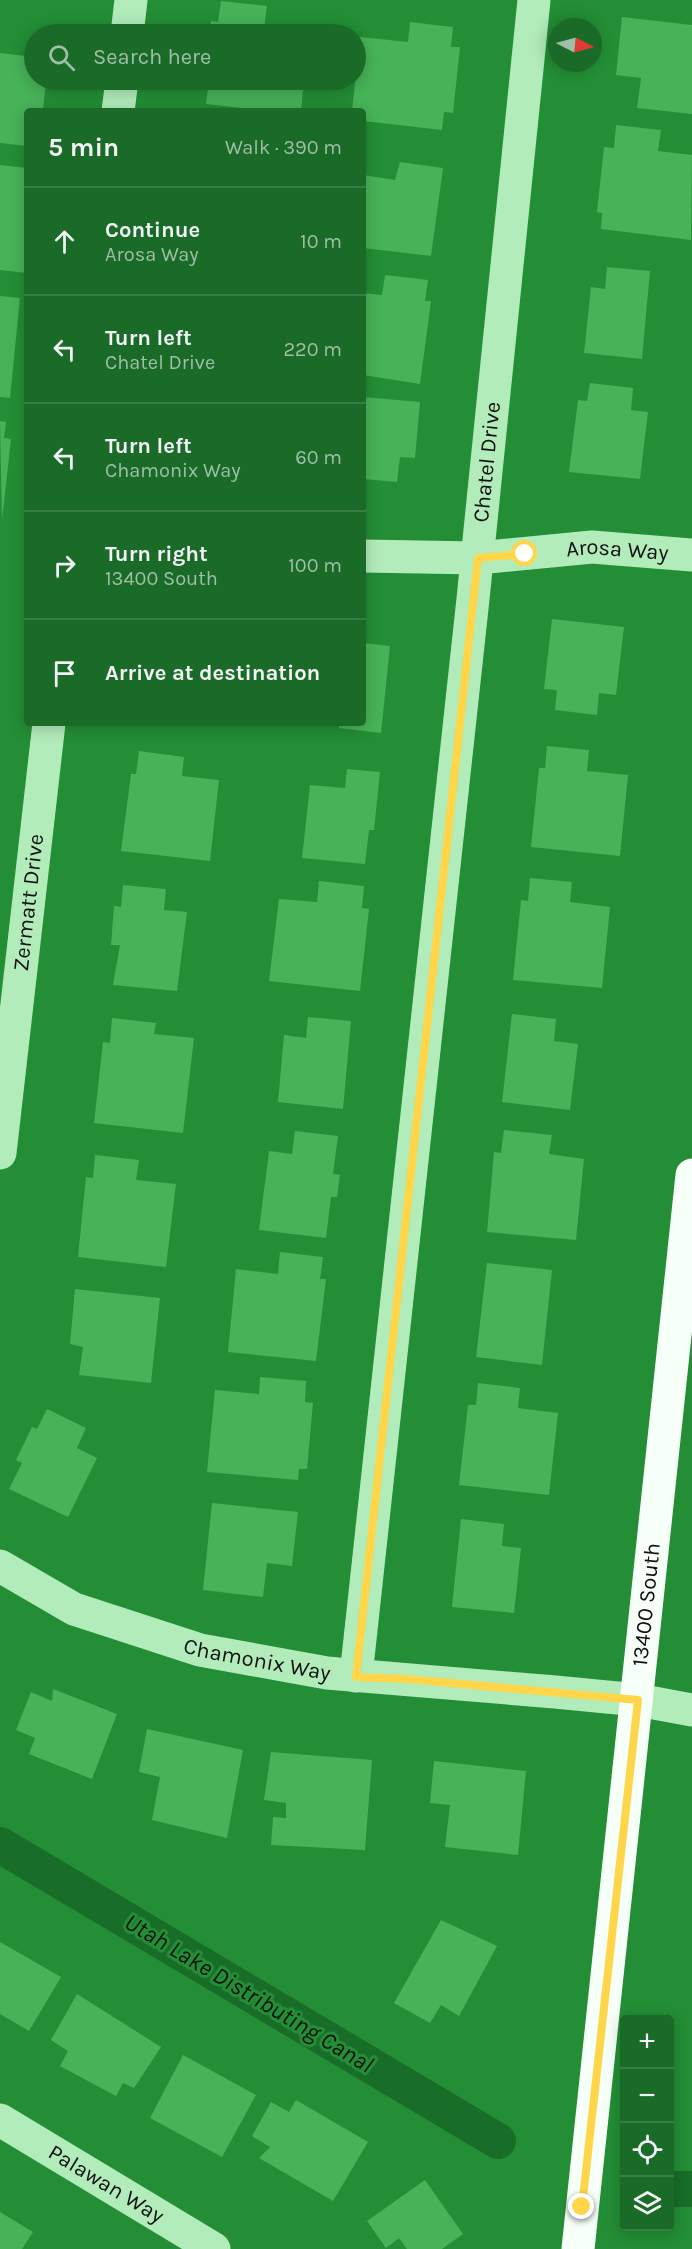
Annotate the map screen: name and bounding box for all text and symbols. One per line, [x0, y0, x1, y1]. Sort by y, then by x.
north arrow [548, 18, 602, 72]
search box [24, 24, 366, 90]
icon: search [45, 41, 78, 74]
text: Search here [93, 44, 211, 70]
text: 5 min [48, 132, 119, 163]
text: Walk · 390 m [225, 136, 342, 159]
text: Continue [105, 217, 200, 243]
icon: ahead [48, 225, 81, 258]
text: 10 m [300, 230, 342, 253]
text: Arosa Way [105, 243, 198, 266]
text: Turn left [105, 325, 192, 351]
icon: left [48, 333, 81, 366]
text: 220 m [283, 338, 342, 361]
text: Chatel Drive [105, 351, 215, 374]
street label: Chatel Drive [468, 400, 506, 524]
text: Turn left [105, 433, 192, 459]
icon: left [48, 441, 81, 474]
text: 60 m [295, 446, 342, 469]
text: Chamonix Way [105, 459, 241, 482]
street label: Arosa Way [565, 534, 670, 566]
route start [511, 540, 537, 566]
text: Turn right [105, 541, 208, 567]
icon: right [48, 549, 81, 582]
text: 100 m [288, 554, 342, 577]
text: 13400 South [105, 567, 218, 590]
icon: arrive [48, 657, 81, 690]
text: Arrive at destination [105, 660, 320, 686]
street label: Zermatt Drive [8, 832, 49, 973]
street label: 13400 South [627, 1542, 666, 1668]
street label: Chamonix Way [180, 1632, 333, 1686]
water label: Utah Lake Distributing Canal [120, 1908, 378, 2078]
map controls [620, 2015, 674, 2231]
button: + [620, 2015, 674, 2069]
button: − [620, 2069, 674, 2123]
button: locate [620, 2123, 674, 2177]
street label: Palawan Way [44, 2139, 169, 2229]
button: layers [620, 2177, 674, 2231]
route end [568, 2193, 594, 2219]

